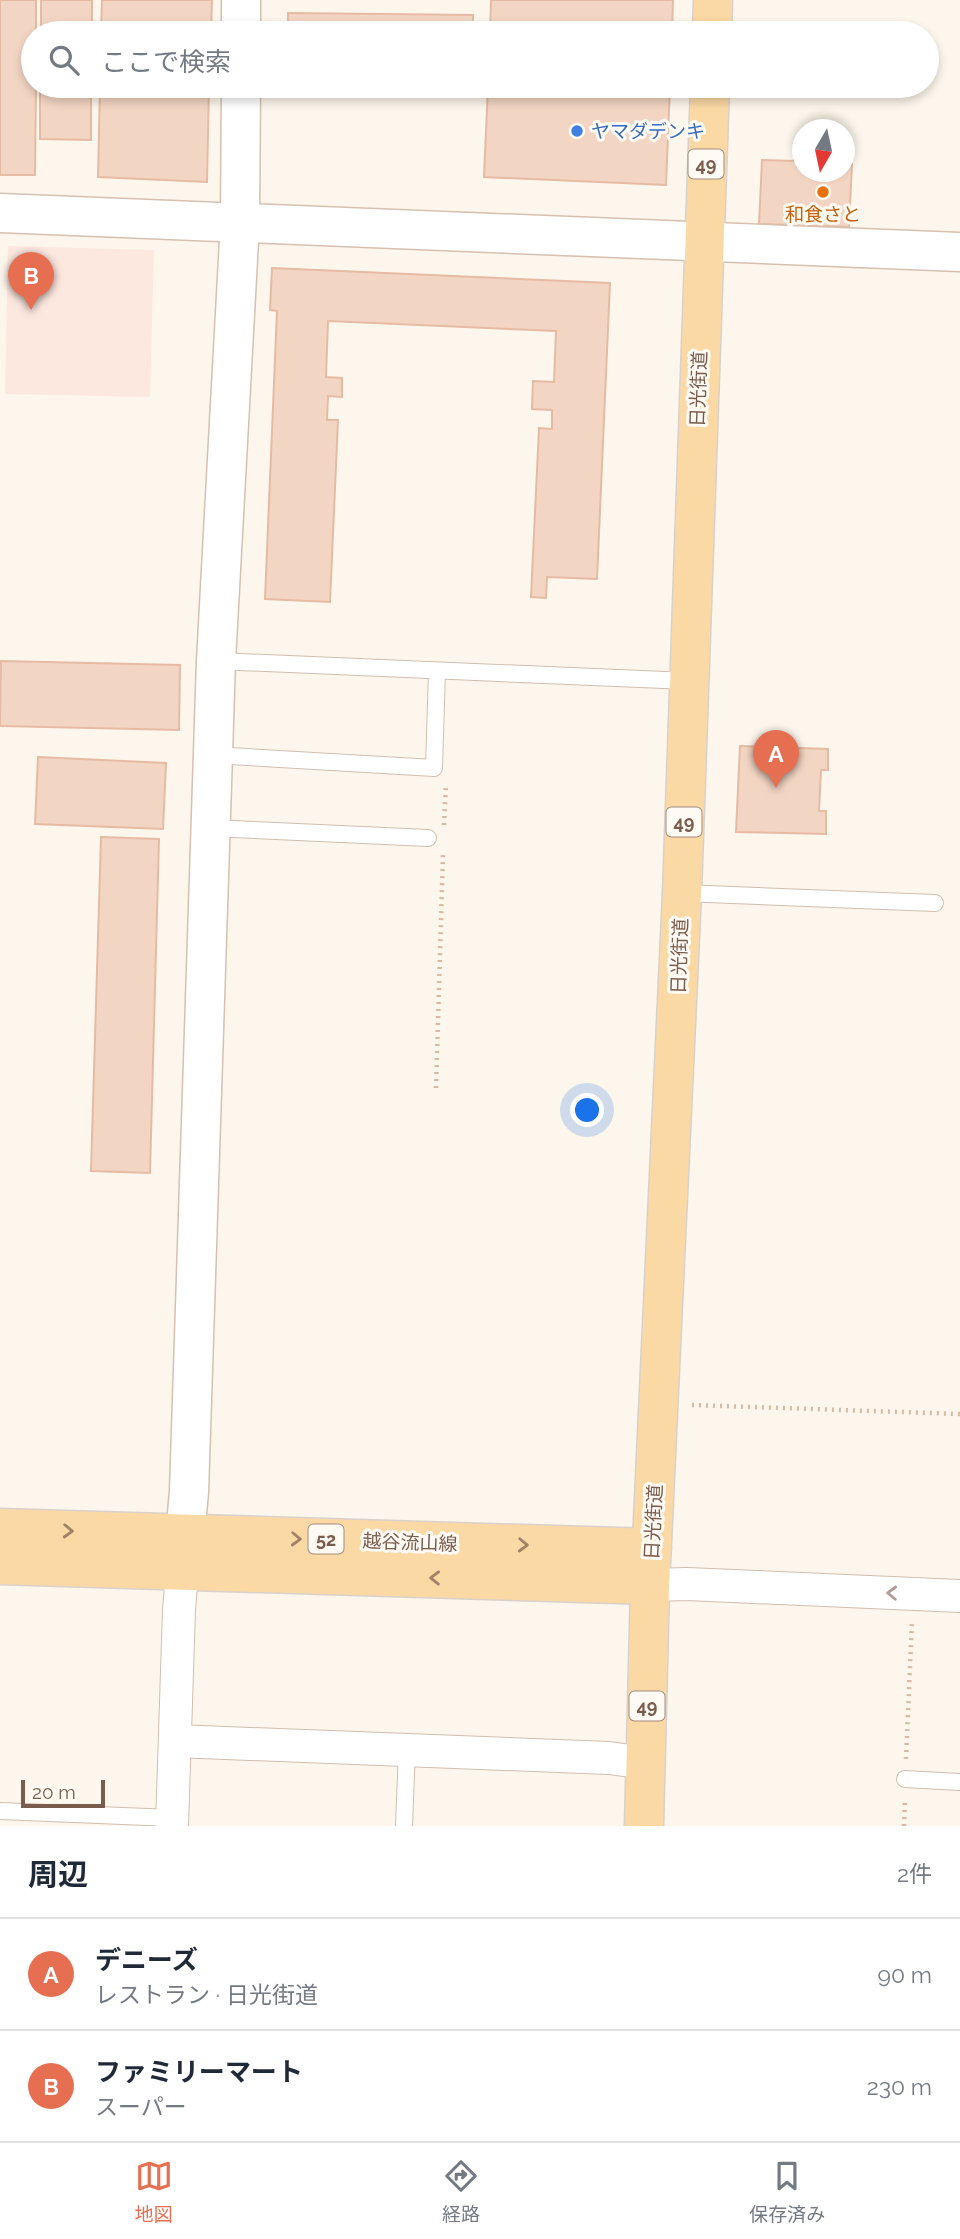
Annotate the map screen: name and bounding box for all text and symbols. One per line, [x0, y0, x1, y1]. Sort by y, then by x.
search box [21, 21, 939, 98]
icon: search [45, 41, 83, 79]
text: ここで検索 [101, 47, 231, 77]
north arrow [792, 119, 855, 182]
place label: ヤマダデンキ [591, 120, 705, 142]
marker: ヤマダデンキ [569, 123, 585, 139]
road number: 49 [688, 149, 724, 178]
marker: 和食さと [815, 184, 831, 200]
place label: 和食さと [785, 203, 861, 225]
pin: B [8, 252, 54, 310]
street label: 日光街道 [686, 351, 710, 427]
pin: A [753, 730, 799, 788]
road number: 49 [666, 808, 702, 836]
street label: 日光街道 [667, 918, 691, 994]
your location [570, 1093, 604, 1127]
street label: 日光街道 [640, 1483, 666, 1561]
one-way arrow [63, 1523, 74, 1538]
road number: 52 [308, 1524, 344, 1554]
street label: 越谷流山線 [362, 1529, 458, 1555]
one-way arrow [290, 1531, 301, 1546]
one-way arrow [518, 1537, 529, 1553]
one-way arrow [429, 1571, 440, 1586]
one-way arrow [886, 1585, 897, 1600]
road number: 49 [630, 1692, 664, 1721]
scale bar [21, 1777, 105, 1809]
text: 20 m [32, 1781, 76, 1803]
text: 周辺 [28, 1857, 88, 1892]
text: 2件 [897, 1860, 932, 1887]
text: デニーズ [95, 1945, 198, 1975]
text: A [43, 1961, 59, 1988]
text: 90 m [877, 1961, 932, 1988]
text: レストラン · 日光街道 [95, 1981, 318, 2008]
text: ファミリーマート [95, 2057, 303, 2087]
text: B [43, 2073, 59, 2100]
text: 230 m [867, 2073, 932, 2100]
text: スーパー [95, 2093, 187, 2120]
tab: 地図 [135, 2157, 173, 2226]
tab: 経路 [442, 2157, 480, 2226]
tab: 保存済み [749, 2157, 825, 2226]

